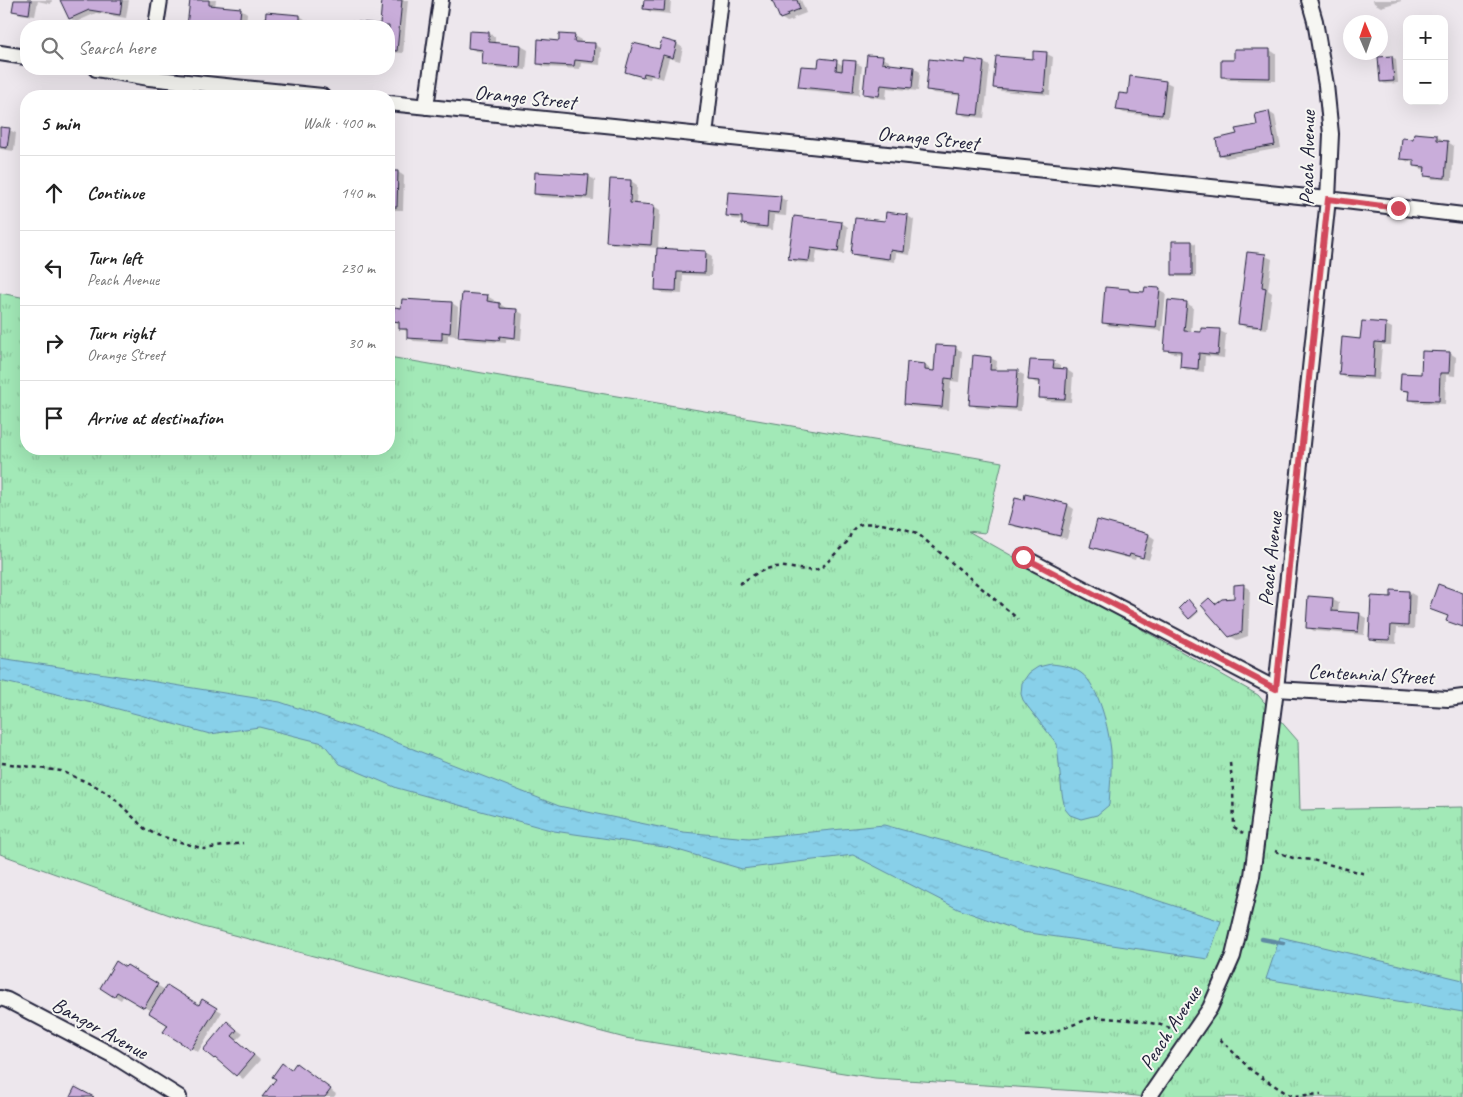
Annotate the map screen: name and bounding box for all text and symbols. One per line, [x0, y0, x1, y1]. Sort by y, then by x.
north arrow [1343, 15, 1388, 60]
map controls [1403, 15, 1448, 105]
button: + [1403, 15, 1448, 60]
search box [20, 20, 395, 75]
icon: search [38, 34, 66, 62]
text: Search here [78, 36, 155, 60]
button: − [1403, 60, 1448, 105]
street label: Orange Street [473, 79, 580, 116]
street label: Peach Avenue [1293, 109, 1321, 206]
text: 5 min [40, 110, 80, 136]
text: Walk · 400 m [303, 113, 375, 133]
street label: Orange Street [876, 120, 983, 157]
icon: ahead [40, 179, 68, 207]
text: Continue [87, 181, 144, 205]
text: 140 m [341, 183, 375, 203]
route end [1387, 197, 1410, 220]
text: Turn left [87, 246, 142, 270]
icon: left [40, 254, 68, 282]
text: 230 m [341, 258, 375, 278]
text: Peach Avenue [87, 270, 159, 290]
text: Turn right [87, 321, 154, 345]
icon: right [40, 329, 68, 357]
text: 30 m [348, 333, 375, 353]
text: Orange Street [87, 345, 164, 365]
icon: arrive [40, 404, 68, 432]
text: Arrive at destination [87, 406, 223, 430]
street label: Peach Avenue [1252, 509, 1288, 607]
route start [1012, 546, 1035, 569]
street label: Centennial Street [1307, 658, 1437, 690]
street label: Peach Avenue [1133, 980, 1207, 1075]
street label: Bangor Avenue [48, 991, 153, 1065]

